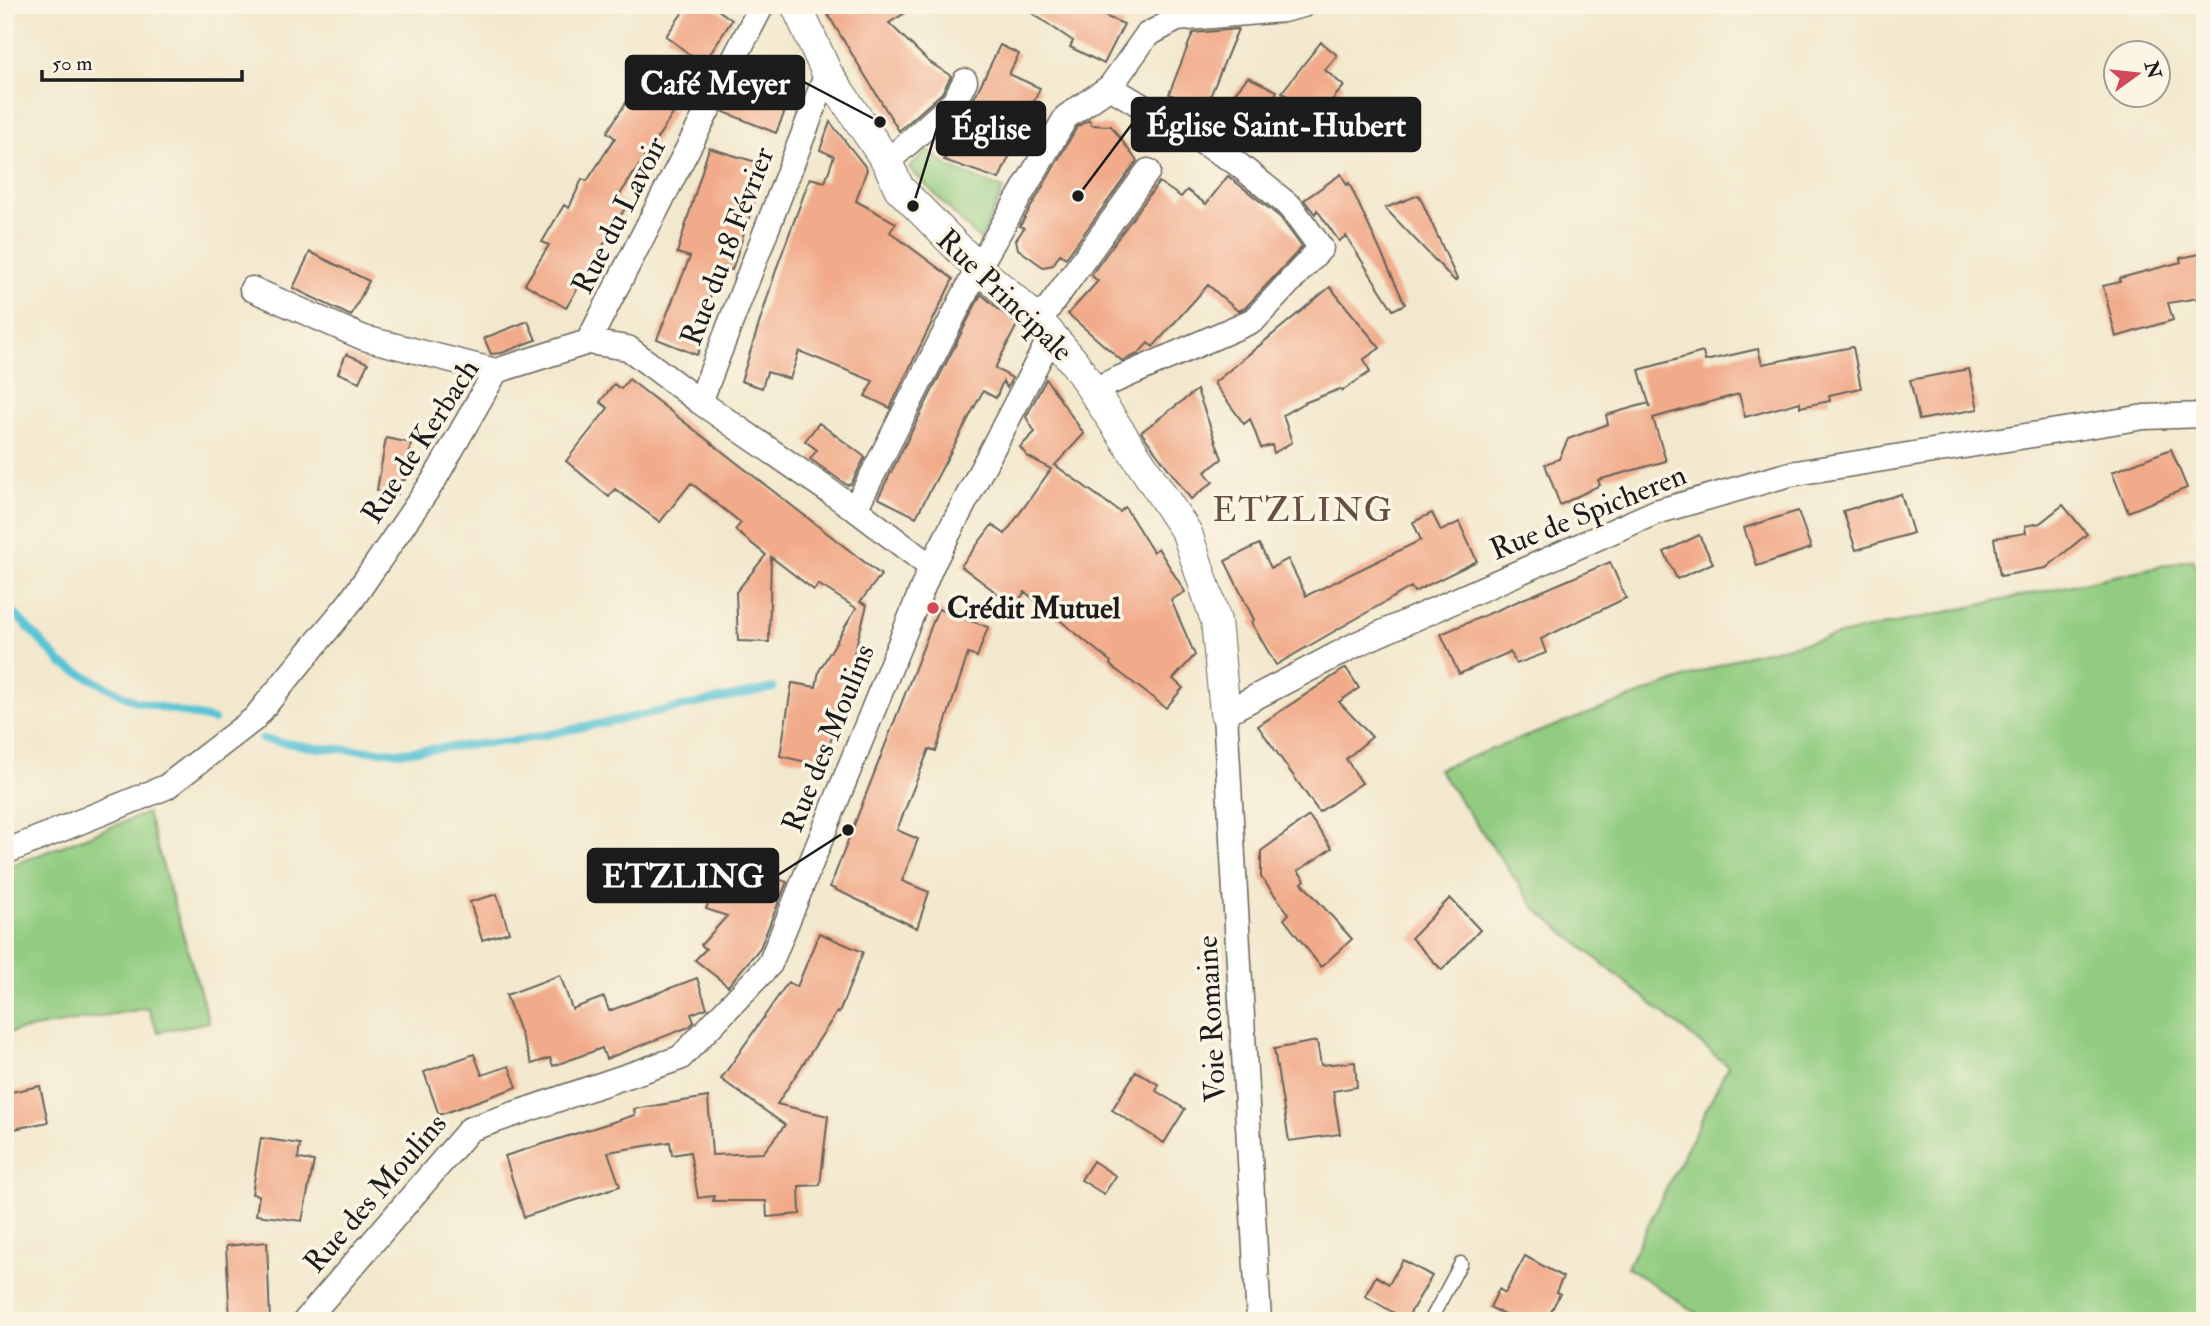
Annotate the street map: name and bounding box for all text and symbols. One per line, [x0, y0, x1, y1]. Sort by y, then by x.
scale bar [42, 38, 242, 82]
north arrow [2102, 38, 2172, 108]
text: 50 m [52, 50, 93, 77]
callout: Café Meyer [626, 56, 804, 109]
text: N [2138, 58, 2167, 82]
text: Café Meyer [640, 64, 791, 104]
callout: Église Saint-Hubert [1132, 98, 1420, 151]
callout: Église [937, 102, 1045, 155]
text: Église Saint-Hubert [1146, 105, 1407, 146]
text: Église [951, 108, 1032, 149]
street label: Rue du Lavoir [564, 130, 675, 300]
street label: Rue du 18 Février [673, 142, 782, 351]
street label: Rue Principale [929, 221, 1080, 369]
street label: Rue de Kerbach [354, 352, 487, 530]
street label: Rue de Spicheren [1485, 456, 1692, 569]
district label: ETZLING [1212, 490, 1394, 531]
place label: Crédit Mutuel [947, 590, 1121, 627]
marker: Crédit Mutuel [925, 600, 941, 616]
street label: Rue des Moulins [774, 639, 883, 838]
callout: ETZLING [588, 849, 778, 902]
text: ETZLING [602, 857, 764, 897]
street label: Voie Romaine [1189, 935, 1234, 1103]
street label: Rue des Moulins [296, 1106, 455, 1281]

